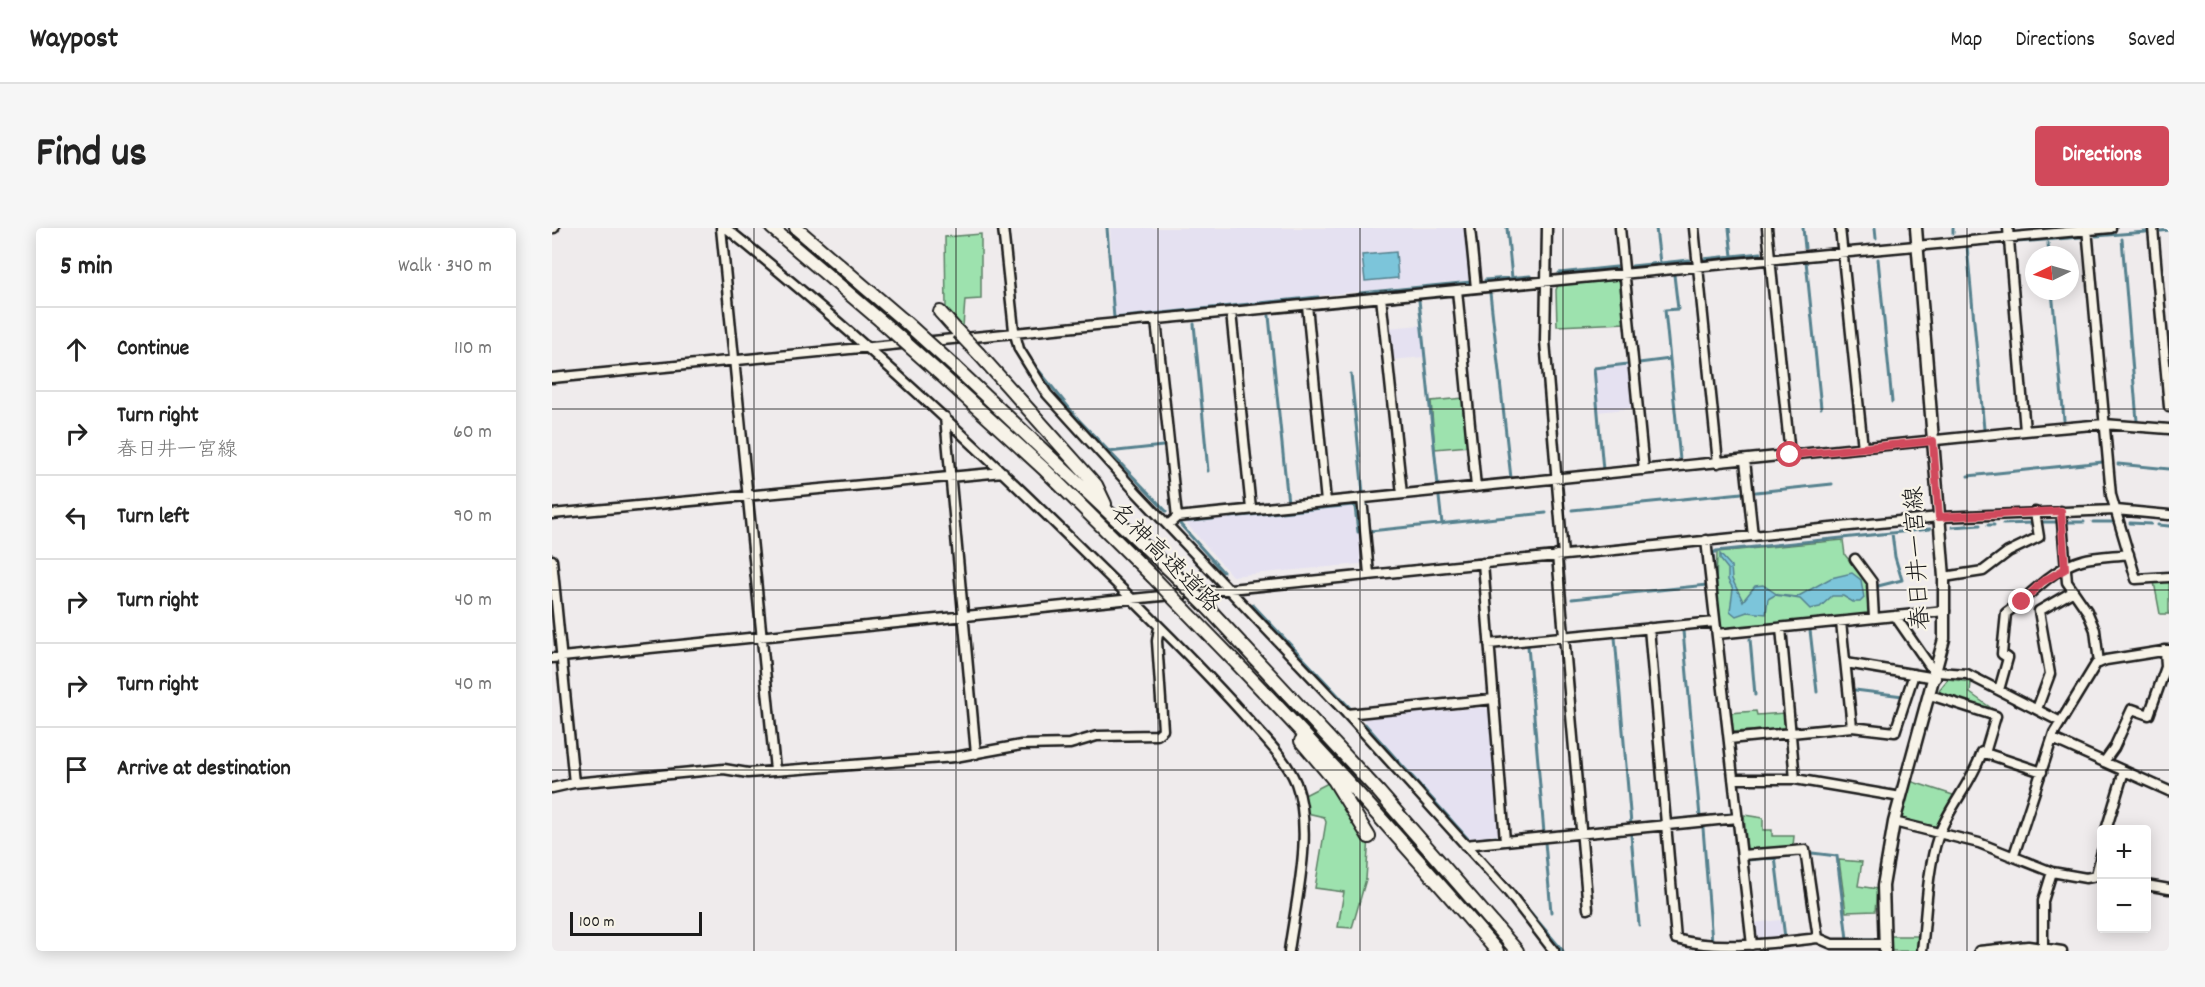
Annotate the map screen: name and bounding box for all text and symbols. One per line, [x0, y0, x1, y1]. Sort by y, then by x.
text: Waypost [30, 21, 118, 61]
text: Map [1951, 26, 1982, 56]
text: Directions [2015, 26, 2095, 56]
text: Saved [2128, 26, 2175, 56]
text: Find us [36, 126, 147, 186]
button: Directions [2035, 126, 2169, 186]
north arrow [2025, 246, 2079, 300]
text: 5 min [60, 249, 113, 286]
text: Walk · 340 m [398, 253, 492, 281]
icon: ahead [60, 333, 93, 366]
text: Continue [117, 334, 189, 365]
text: 110 m [454, 335, 492, 363]
text: Turn right [117, 401, 199, 432]
icon: right [60, 417, 93, 450]
text: 60 m [453, 419, 492, 447]
text: 春日井一宮線 [117, 437, 237, 465]
route start [1776, 441, 1802, 467]
street label: 春日井一宮線 [1898, 485, 1940, 631]
street label: 名神高速道路 [1101, 496, 1227, 622]
icon: left [60, 501, 93, 534]
text: Turn left [117, 502, 189, 533]
text: 90 m [454, 503, 492, 531]
icon: right [60, 585, 93, 618]
text: Turn right [117, 586, 199, 617]
text: 40 m [454, 587, 492, 615]
route end [2008, 588, 2034, 614]
icon: right [60, 669, 93, 702]
text: Turn right [117, 670, 199, 701]
text: 40 m [454, 671, 492, 699]
icon: arrive [60, 753, 93, 786]
text: Arrive at destination [117, 754, 291, 785]
map controls [2097, 825, 2151, 933]
button: + [2097, 825, 2151, 879]
button: − [2097, 879, 2151, 933]
scale bar [570, 909, 702, 936]
text: 100 m [579, 911, 615, 934]

